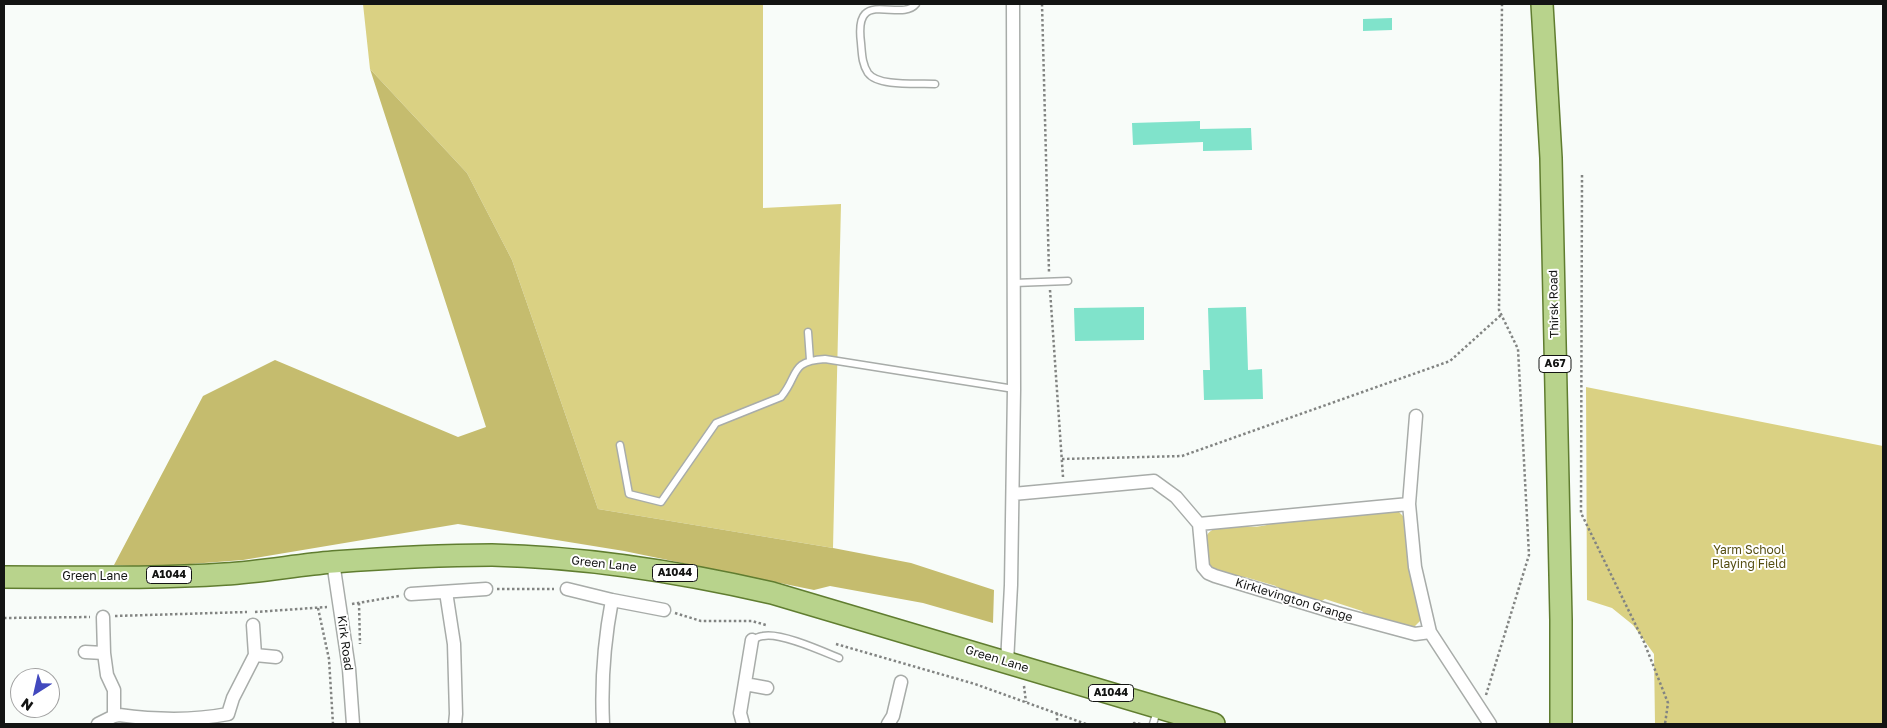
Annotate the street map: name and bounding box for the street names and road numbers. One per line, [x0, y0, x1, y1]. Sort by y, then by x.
street label: Thirsk Road [1546, 270, 1562, 338]
road number: A67 [1539, 356, 1571, 372]
street label: Green Lane [571, 553, 637, 575]
road number: A1044 [652, 564, 698, 582]
road number: A1044 [146, 566, 192, 584]
street label: Green Lane [62, 569, 128, 583]
street label: Kirklevington Grange [1234, 575, 1354, 625]
street label: Kirk Road [334, 615, 356, 671]
street label: Green Lane [964, 643, 1030, 675]
road number: A1044 [1088, 684, 1134, 701]

